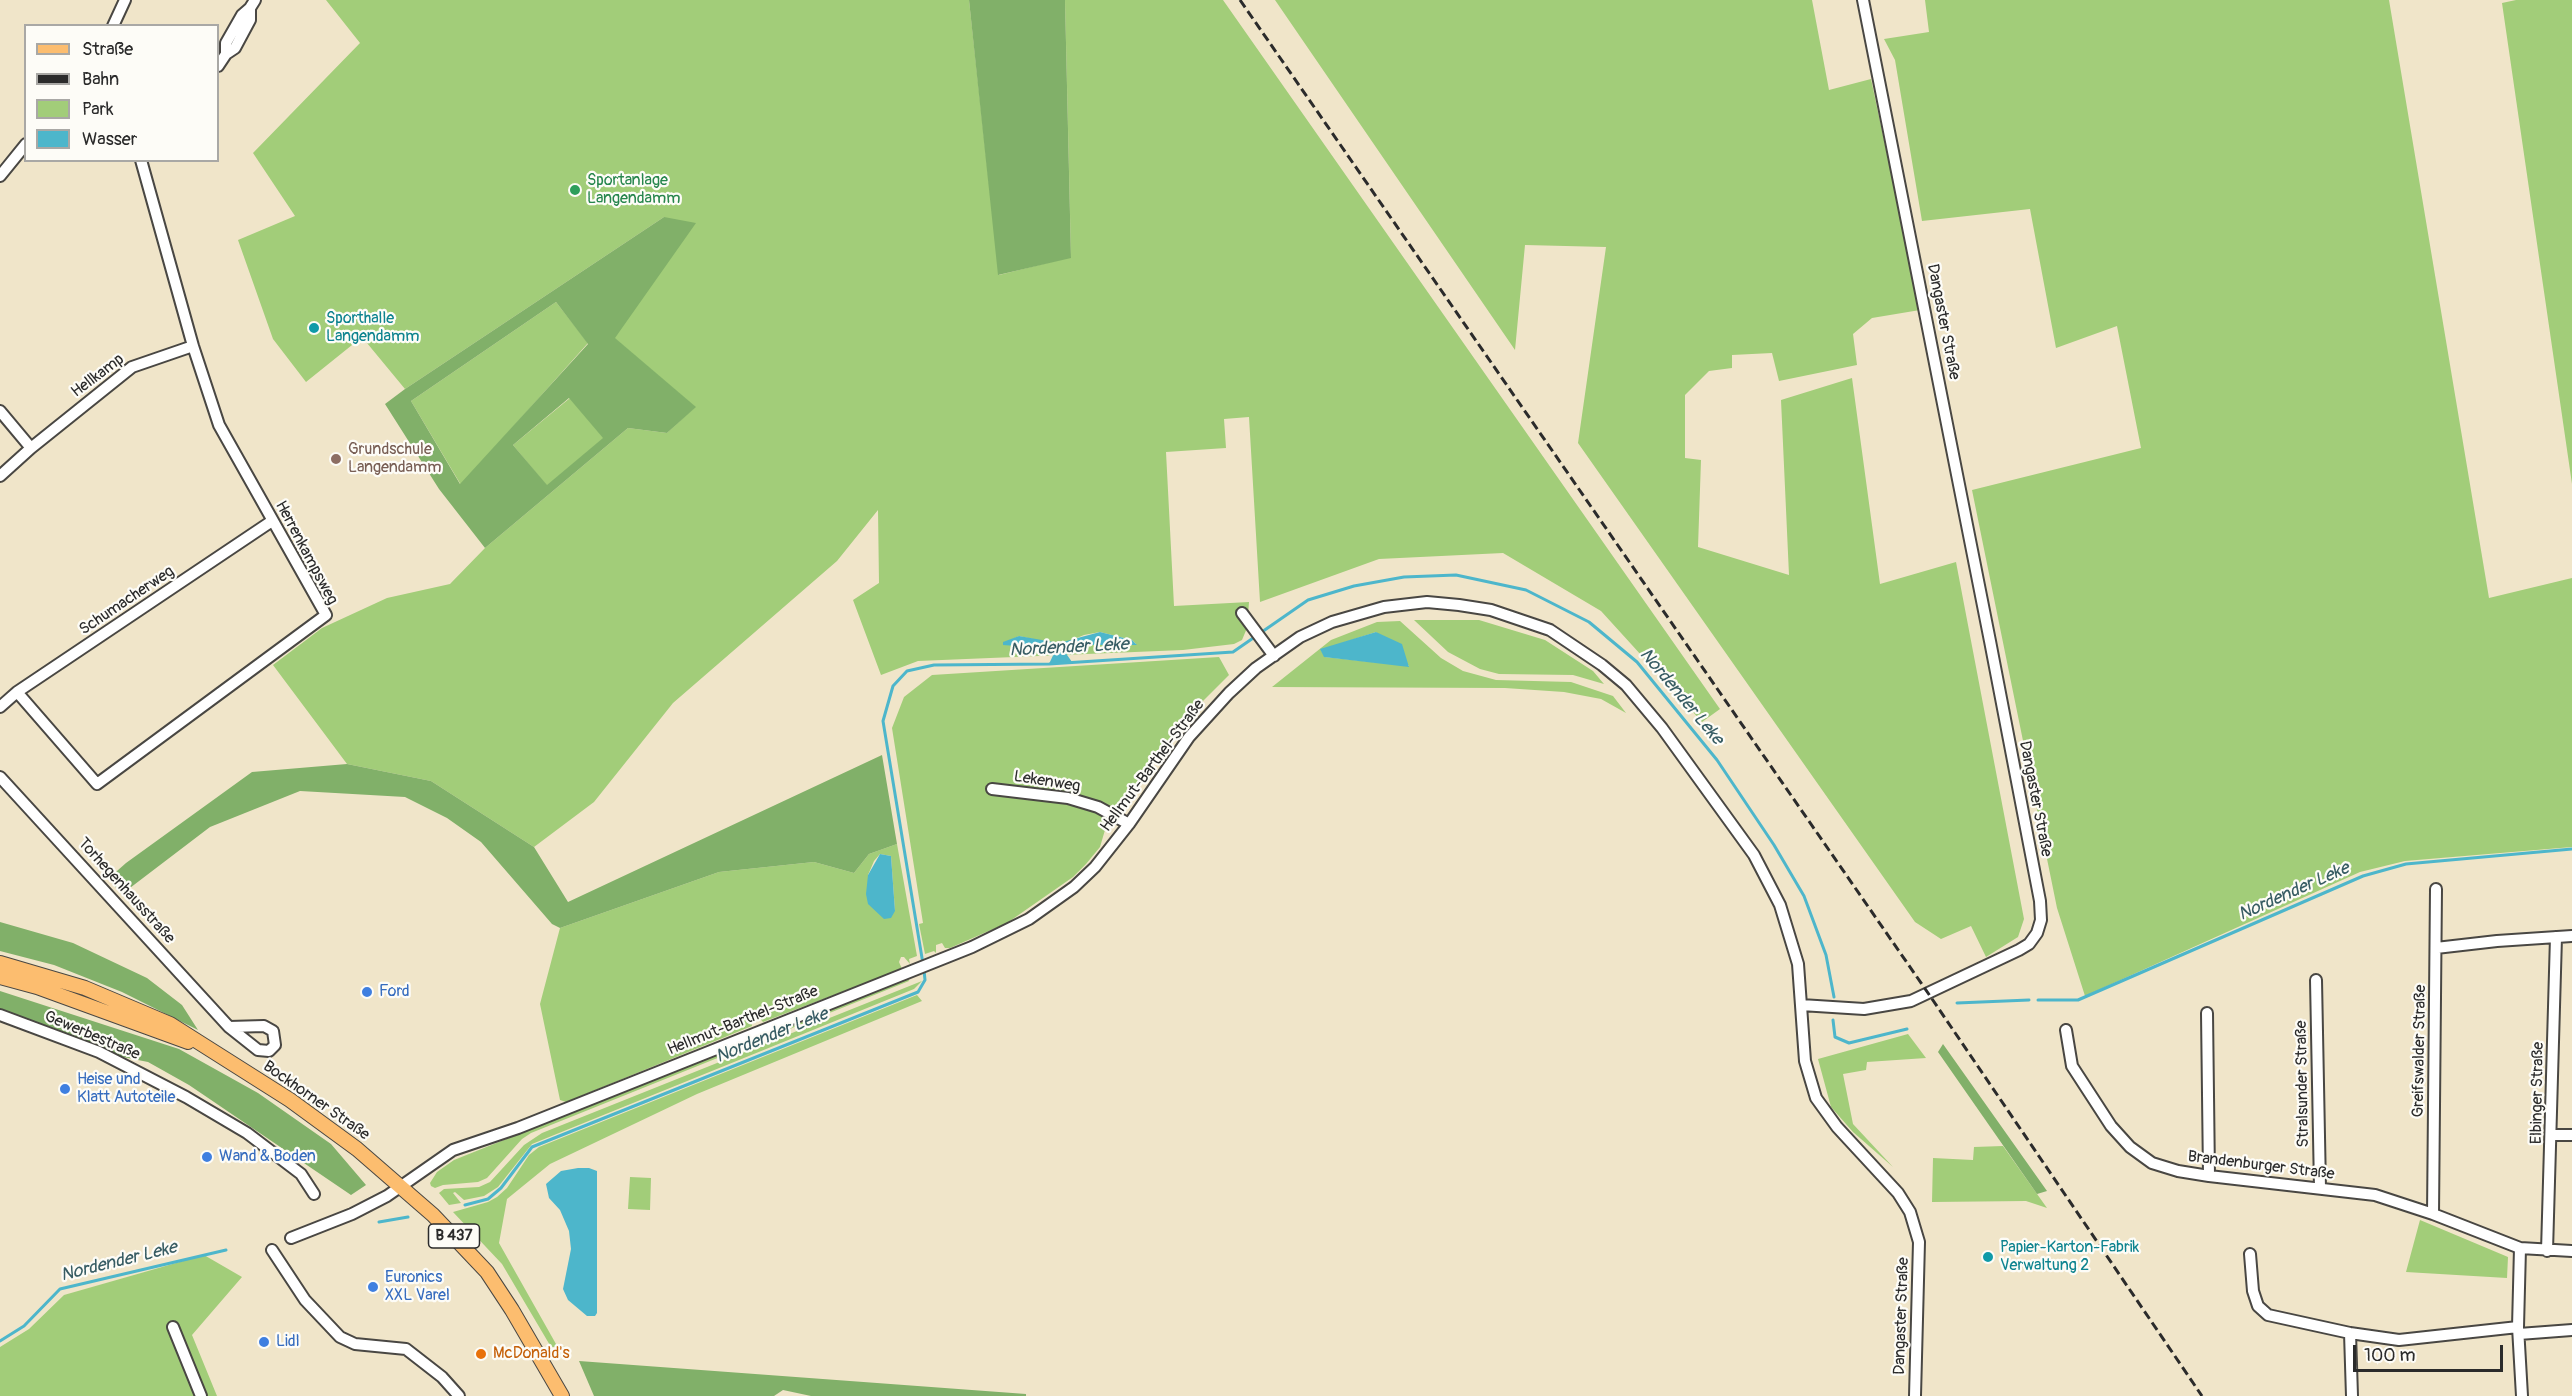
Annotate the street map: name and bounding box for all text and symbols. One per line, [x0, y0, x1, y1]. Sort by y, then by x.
legend [24, 24, 219, 162]
text: Straße [82, 38, 133, 61]
text: Bahn [82, 68, 119, 91]
text: Park [82, 98, 114, 121]
text: Wasser [82, 128, 137, 151]
place label: Sportanlage Langendamm [587, 171, 680, 209]
marker: Sportanlage Langendamm [568, 183, 582, 197]
street label: Dangaster Straße [1922, 262, 1964, 382]
place label: Sporthalle Langendamm [326, 309, 419, 347]
marker: Sporthalle Langendamm [307, 321, 321, 335]
street label: Hellkamp [68, 350, 128, 402]
place label: Grundschule Langendamm [348, 440, 441, 478]
marker: Grundschule Langendamm [329, 452, 343, 466]
street label: Herrenkampsweg [271, 498, 341, 608]
street label: Schumacherweg [76, 562, 178, 640]
water label: Nordender Leke [1009, 634, 1129, 662]
water label: Nordender Leke [1634, 644, 1728, 750]
street label: Hellmut-Barthel-Straße [1097, 696, 1209, 836]
street label: Dangaster Straße [2014, 739, 2056, 859]
street label: Lekenweg [1012, 767, 1082, 797]
street label: Torhegenhausstraße [73, 834, 179, 948]
water label: Nordender Leke [2235, 858, 2353, 926]
place label: Ford [379, 982, 410, 1002]
street label: Hellmut-Barthel-Straße [665, 982, 821, 1060]
street label: Greifswalder Straße [2409, 984, 2431, 1118]
marker: Ford [360, 985, 374, 999]
water label: Nordender Leke [713, 1004, 831, 1068]
street label: Gewerbestraße [41, 1007, 143, 1065]
street label: Stralsunder Straße [2292, 1020, 2314, 1148]
street label: Elbinger Straße [2528, 1042, 2548, 1144]
street label: Bockhorner Straße [259, 1057, 373, 1145]
place label: Heise und Klatt Autoteile [77, 1070, 175, 1108]
marker: Heise und Klatt Autoteile [58, 1082, 72, 1096]
place label: Wand & Boden [219, 1147, 316, 1167]
street label: Brandenburger Straße [2187, 1147, 2335, 1185]
marker: Wand & Boden [200, 1150, 214, 1164]
road number: B 437 [428, 1224, 480, 1248]
water label: Nordender Leke [59, 1237, 179, 1287]
place label: Papier-Karton-Fabrik Verwaltung 2 [2000, 1238, 2139, 1276]
marker: Papier-Karton-Fabrik Verwaltung 2 [1981, 1250, 1995, 1264]
street label: Dangaster Straße [1890, 1257, 1914, 1375]
place label: Euronics XXL Varel [385, 1268, 450, 1306]
marker: Euronics XXL Varel [366, 1280, 380, 1294]
place label: Lidl [276, 1332, 300, 1352]
scale bar [2356, 1333, 2506, 1371]
marker: Lidl [257, 1335, 271, 1349]
place label: McDonald's [493, 1344, 570, 1364]
text: 100 m [2364, 1344, 2416, 1367]
marker: McDonald's [474, 1347, 488, 1361]

